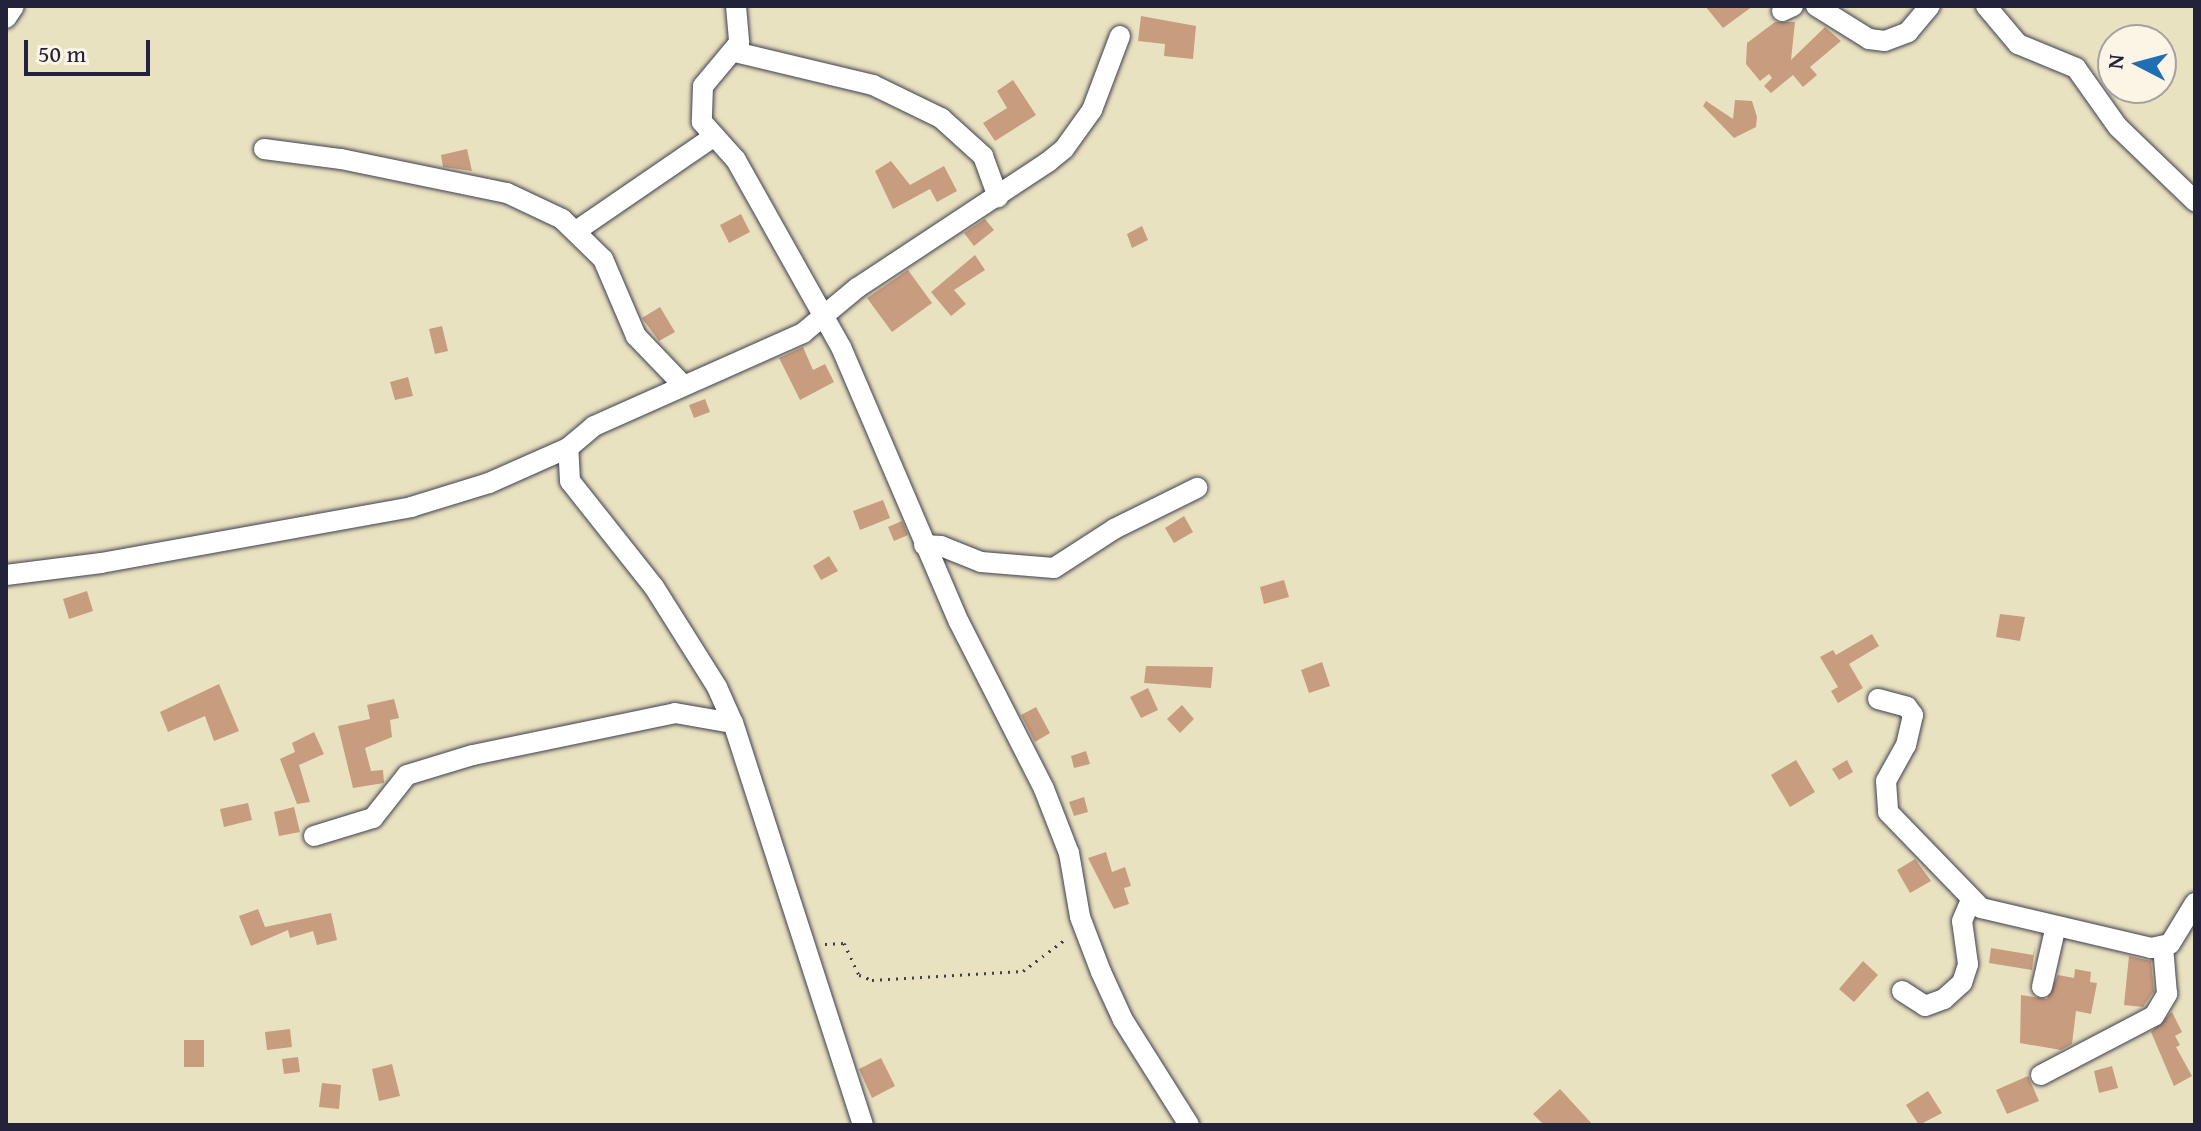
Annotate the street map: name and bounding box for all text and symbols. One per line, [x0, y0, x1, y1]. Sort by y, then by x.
scale bar [28, 24, 154, 74]
north arrow [2097, 24, 2177, 104]
text: 50 m [38, 36, 86, 71]
text: N [2098, 53, 2132, 71]

